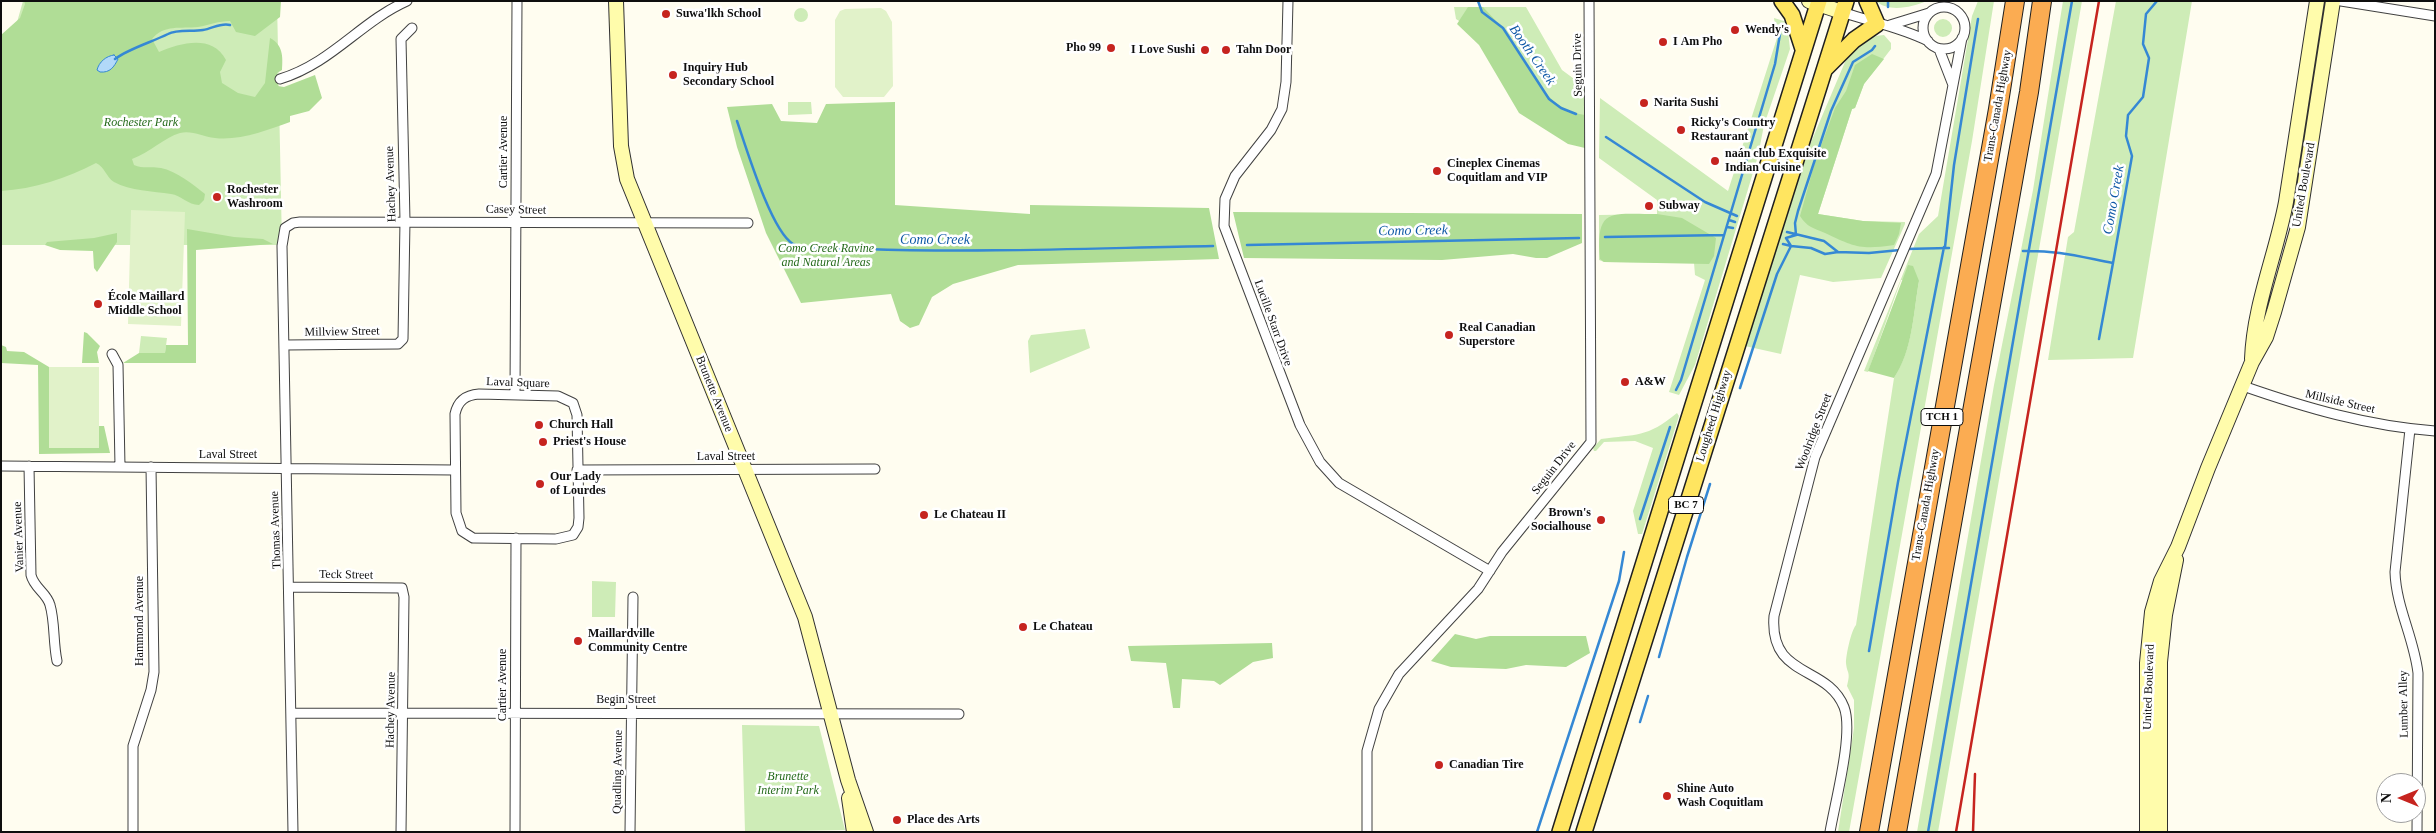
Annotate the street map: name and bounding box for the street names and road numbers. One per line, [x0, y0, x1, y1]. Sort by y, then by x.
street label: Seguin Drive [1570, 30, 1586, 100]
street label: Trans-Canada Highway [1980, 41, 2016, 171]
street label: Cartier Avenue [497, 111, 511, 193]
street label: United Boulevard [2288, 136, 2320, 234]
street label: Hachey Avenue [382, 141, 400, 227]
street label: Casey Street [481, 202, 551, 218]
street label: Lucille Starr Drive [1249, 274, 1297, 372]
street label: Millview Street [301, 324, 383, 340]
street label: Brunette Avenue [690, 348, 738, 440]
street label: Lougheed Highway [1691, 363, 1737, 469]
street label: Laval Square [482, 375, 554, 391]
street label: Woolridge Street [1791, 386, 1837, 478]
street label: Millside Street [2300, 386, 2380, 418]
road number: TCH 1 [1921, 408, 1963, 426]
street label: Seguin Drive [1527, 436, 1581, 500]
street label: Trans-Canada Highway [1908, 440, 1944, 570]
street label: Laval Street [195, 448, 261, 462]
street label: Laval Street [693, 450, 759, 464]
street label: Thomas Avenue [267, 485, 285, 575]
road number: BC 7 [1668, 496, 1704, 514]
street label: Vanier Avenue [10, 497, 28, 577]
street label: Teck Street [315, 567, 377, 583]
street label: Hammond Avenue [133, 569, 147, 673]
street label: United Boulevard [2140, 638, 2158, 736]
street label: Cartier Avenue [496, 644, 510, 726]
street label: Hachey Avenue [383, 667, 399, 753]
street label: Lumber Alley [2396, 667, 2412, 741]
street label: Begin Street [592, 693, 660, 707]
street label: Quadling Avenue [610, 724, 626, 820]

